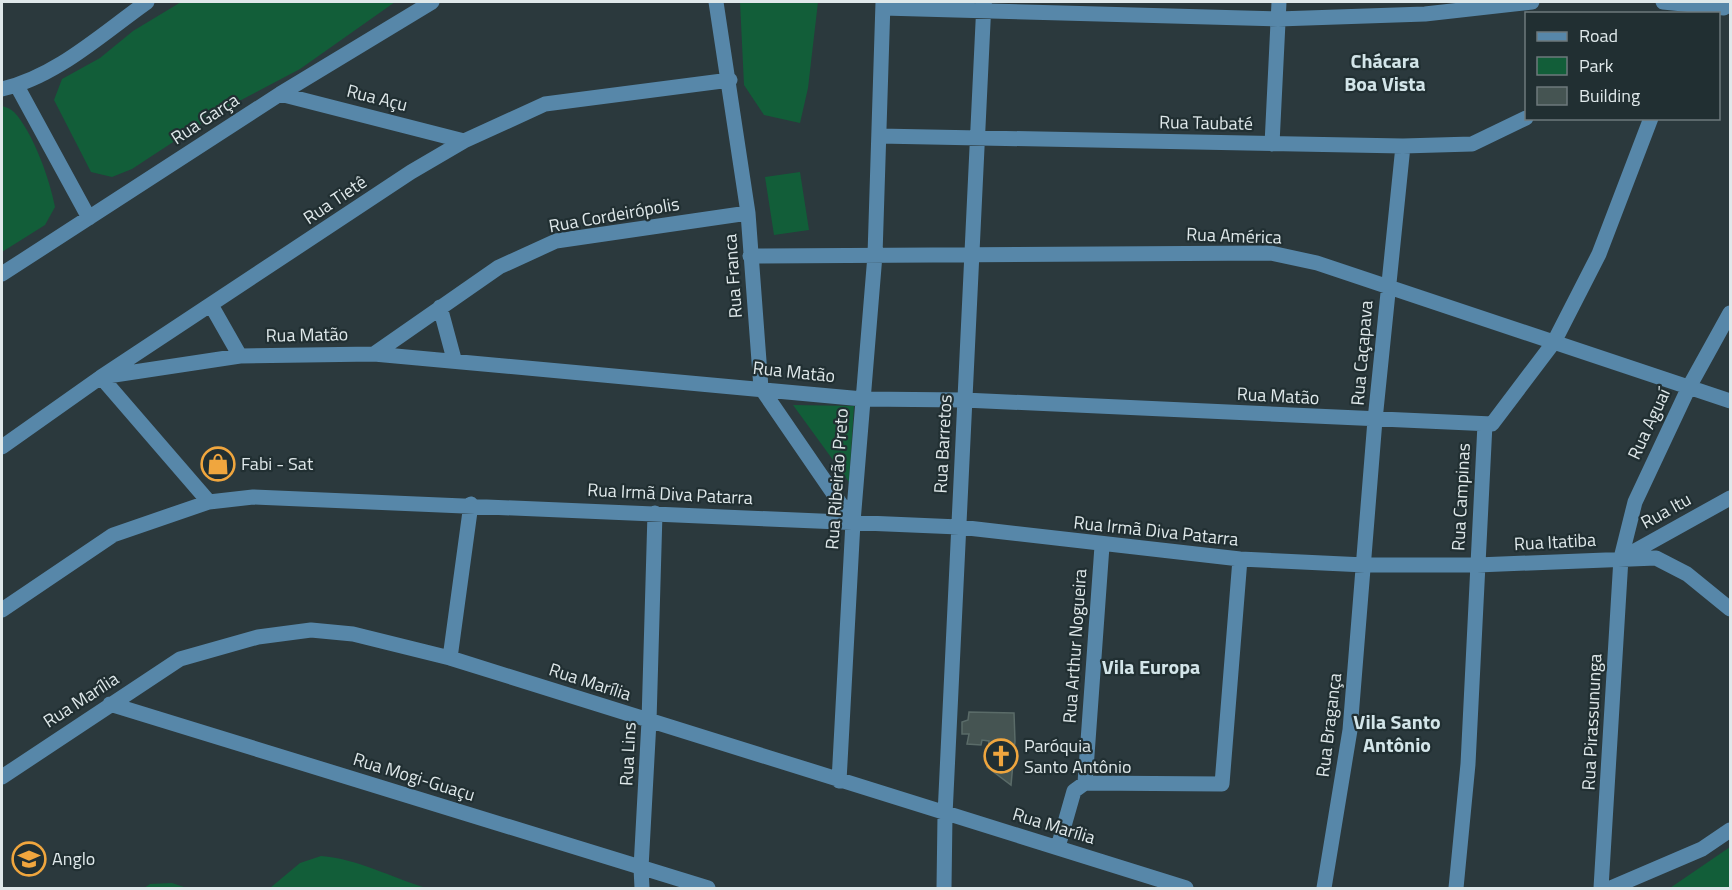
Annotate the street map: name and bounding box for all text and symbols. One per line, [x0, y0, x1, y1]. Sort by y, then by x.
legend [1525, 12, 1720, 120]
text: Road [1579, 22, 1618, 49]
district label: Chácara Boa Vista [1344, 45, 1426, 99]
text: Park [1579, 52, 1614, 79]
street label: Rua Açu [344, 77, 410, 118]
text: Building [1579, 82, 1640, 109]
street label: Rua Garça [165, 86, 244, 151]
street label: Rua Taubaté [1159, 108, 1253, 137]
street label: Rua Tietê [298, 168, 372, 231]
street label: Rua Cordeirópolis [546, 190, 681, 239]
street label: Rua América [1186, 220, 1282, 251]
street label: Rua Franca [716, 233, 749, 319]
street label: Rua Caçapava [1343, 299, 1380, 407]
street label: Rua Matão [265, 320, 349, 349]
street label: Rua Matão [752, 354, 837, 389]
street label: Rua Matão [1236, 380, 1320, 411]
street label: Rua Aguaí [1620, 382, 1678, 464]
street label: Rua Barretos [926, 394, 959, 494]
street label: Rua Ribeirão Preto [818, 408, 855, 550]
street label: Rua Campinas [1444, 442, 1477, 552]
shop icon: Fabi - Sat [200, 446, 236, 482]
place label: Fabi - Sat [241, 450, 314, 477]
street label: Rua Irmã Diva Patarra [587, 476, 753, 511]
street label: Rua Itu [1636, 486, 1696, 535]
street label: Rua Irmã Diva Patarra [1072, 508, 1240, 553]
street label: Rua Itatiba [1513, 526, 1597, 557]
street label: Rua Arthur Nogueira [1056, 568, 1093, 724]
district label: Vila Europa [1102, 651, 1200, 682]
street label: Rua Pirassununga [1574, 653, 1609, 791]
street label: Rua Marília [546, 656, 635, 708]
street label: Rua Marília [38, 665, 124, 734]
street label: Rua Bragança [1309, 671, 1348, 779]
district label: Vila Santo Antônio [1353, 706, 1441, 760]
street label: Rua Lins [612, 721, 643, 787]
place label: Paróquia Santo Antônio [1024, 732, 1131, 780]
church icon: Paróquia Santo Antônio [983, 738, 1019, 774]
street label: Rua Mogi-Guaçu [350, 745, 478, 808]
street label: Rua Marília [1009, 800, 1099, 851]
school or university icon: Anglo [11, 841, 47, 877]
place label: Anglo [52, 845, 95, 872]

